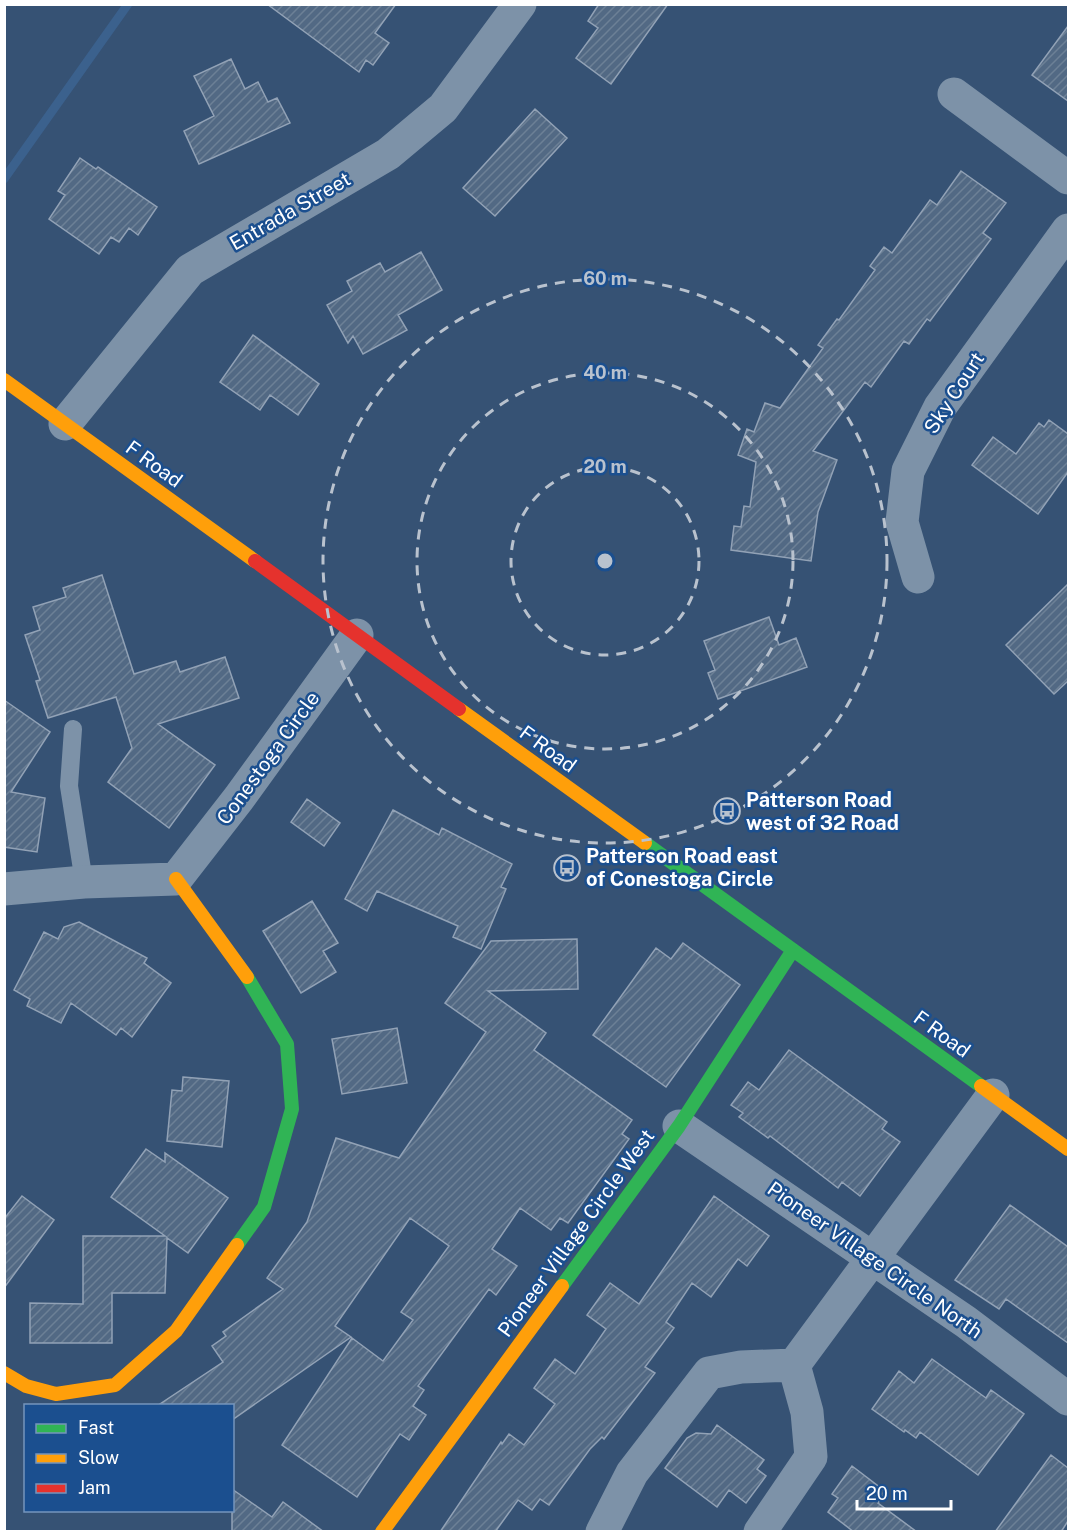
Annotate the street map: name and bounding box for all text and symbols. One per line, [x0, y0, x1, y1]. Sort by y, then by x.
street label: Entrada Street [225, 167, 355, 255]
text: 60 m [583, 268, 627, 289]
street label: Sky Court [919, 348, 989, 438]
text: 40 m [583, 362, 627, 383]
street label: F Road [121, 435, 187, 493]
text: 20 m [583, 456, 627, 477]
centre of rings [595, 551, 615, 571]
street label: Conestoga Circle [212, 687, 324, 829]
street label: F Road [515, 720, 581, 778]
place label: Patterson Road west of 32 Road [746, 788, 899, 835]
bus stop icon: Patterson Road west of 32 Road [712, 796, 742, 826]
place label: Patterson Road east of Conestoga Circle [586, 844, 778, 891]
bus stop icon: Patterson Road east of Conestoga Circle [552, 853, 582, 883]
street label: F Road [909, 1005, 975, 1063]
street label: Pioneer Village Circle West [493, 1125, 659, 1341]
street label: Pioneer Village Circle North [763, 1177, 987, 1343]
legend [24, 1404, 234, 1512]
text: Fast [78, 1417, 114, 1438]
text: Slow [78, 1447, 119, 1468]
scale bar [857, 1473, 952, 1511]
text: Jam [78, 1477, 111, 1498]
text: 20 m [866, 1483, 908, 1504]

